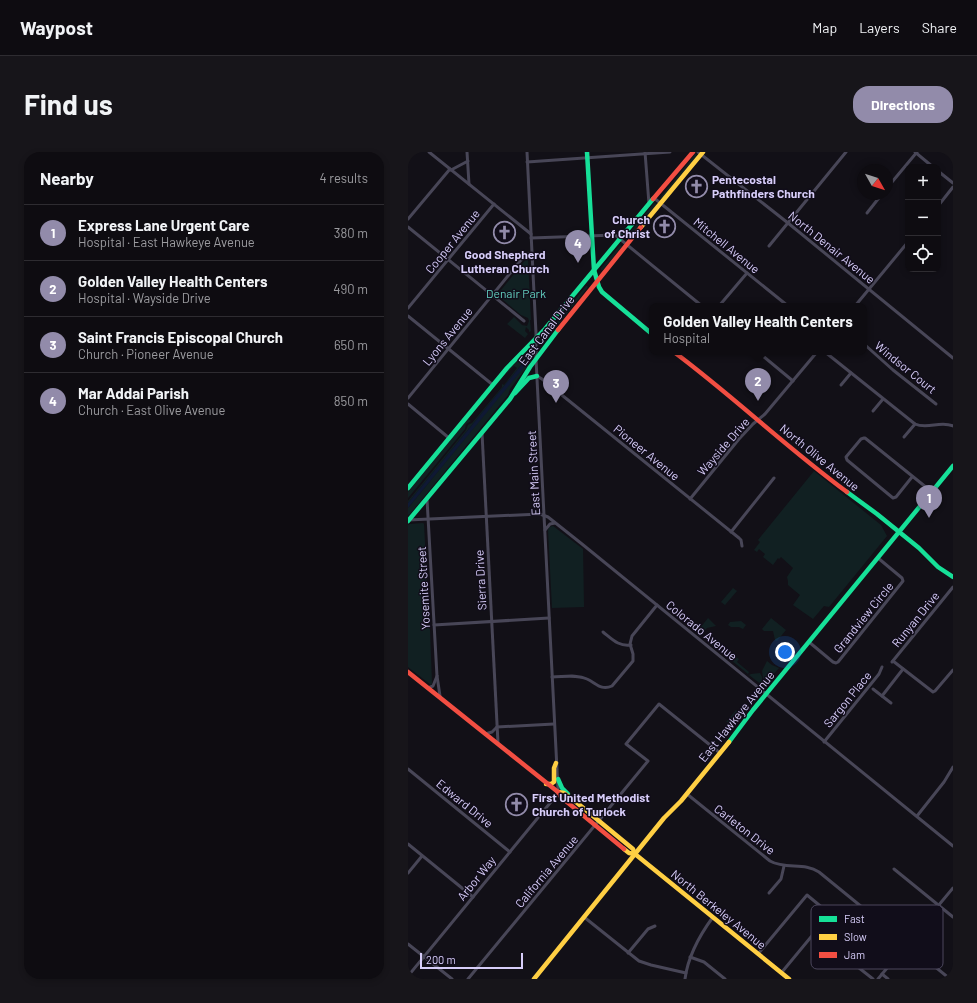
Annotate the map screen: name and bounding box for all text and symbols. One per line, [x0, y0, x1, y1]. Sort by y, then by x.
text: Waypost [20, 16, 93, 39]
text: Map [812, 19, 837, 36]
text: Layers [859, 19, 900, 36]
text: Share [922, 19, 957, 36]
button: Directions [853, 86, 953, 123]
text: Find us [24, 87, 113, 121]
north arrow [857, 164, 893, 200]
map controls [905, 164, 941, 272]
button: + [905, 164, 941, 200]
text: Nearby [40, 168, 94, 188]
text: 4 results [320, 170, 368, 186]
place label: Pentecostal Pathfinders Church [712, 172, 815, 200]
church icon: Pentecostal Pathfinders Church [684, 173, 710, 199]
button: − [905, 200, 941, 236]
street label: Cooper Avenue [422, 206, 482, 276]
street label: North Denair Avenue [786, 208, 878, 286]
place label: Church of Christ [604, 212, 650, 240]
church icon: Church of Christ [652, 213, 678, 239]
street label: Mitchell Avenue [691, 214, 763, 276]
text: Express Lane Urgent Care [78, 216, 250, 234]
church icon: Good Shepherd Lutheran Church [492, 220, 518, 246]
text: 1 [51, 225, 55, 241]
text: 380 m [334, 225, 368, 241]
pin: 4 [565, 230, 591, 263]
text: Hospital · East Hawkeye Avenue [78, 234, 255, 250]
button: locate [905, 236, 941, 272]
place label: Good Shepherd Lutheran Church [461, 247, 549, 275]
text: Golden Valley Health Centers [78, 272, 268, 290]
text: 2 [49, 281, 57, 297]
text: 490 m [333, 281, 368, 297]
park label: Denair Park [486, 286, 546, 300]
text: Hospital · Wayside Drive [78, 290, 211, 306]
street label: East Canal Drive [515, 292, 577, 368]
popup [649, 303, 867, 355]
street label: Lyons Avenue [419, 304, 475, 368]
text: Golden Valley Health Centers [663, 312, 853, 330]
text: Saint Francis Episcopal Church [78, 328, 283, 346]
text: Hospital [663, 330, 710, 346]
text: 3 [49, 337, 57, 353]
text: 650 m [334, 337, 368, 353]
street label: Windsor Court [873, 338, 939, 396]
text: Church · Pioneer Avenue [78, 346, 214, 362]
pin: 2 [745, 368, 771, 401]
pin: 3 [543, 370, 569, 403]
text: Mar Addai Parish [78, 384, 189, 402]
text: 4 [49, 393, 57, 409]
text: 850 m [334, 393, 368, 409]
text: Church · East Olive Avenue [78, 402, 226, 418]
street label: Wayside Drive [694, 414, 752, 478]
street label: Pioneer Avenue [611, 421, 683, 483]
street label: North Olive Avenue [777, 421, 863, 493]
street label: East Main Street [524, 430, 542, 516]
pin: 1 [916, 485, 942, 518]
street label: Yosemite Street [414, 546, 432, 630]
street label: Sierra Drive [471, 549, 489, 611]
street label: Grandview Circle [830, 579, 896, 655]
street label: Runyan Drive [888, 588, 942, 650]
street label: Colorado Avenue [664, 597, 740, 663]
your location [775, 642, 795, 662]
street label: East Hawkeye Avenue [695, 668, 777, 764]
street label: Sargon Place [820, 668, 874, 730]
street label: Edward Drive [434, 776, 496, 830]
place label: First United Methodist Church of Turlock [532, 790, 650, 818]
church icon: First United Methodist Church of Turlock [503, 791, 529, 817]
street label: Carleton Drive [712, 801, 778, 857]
street label: California Avenue [512, 832, 580, 910]
street label: Arbor Way [454, 853, 498, 903]
street label: North Berkeley Avenue [669, 866, 769, 952]
legend [811, 905, 943, 969]
text: Fast [844, 912, 865, 925]
text: Slow [844, 930, 867, 943]
text: Jam [844, 948, 865, 961]
scale bar [420, 951, 523, 970]
text: 200 m [426, 953, 456, 966]

